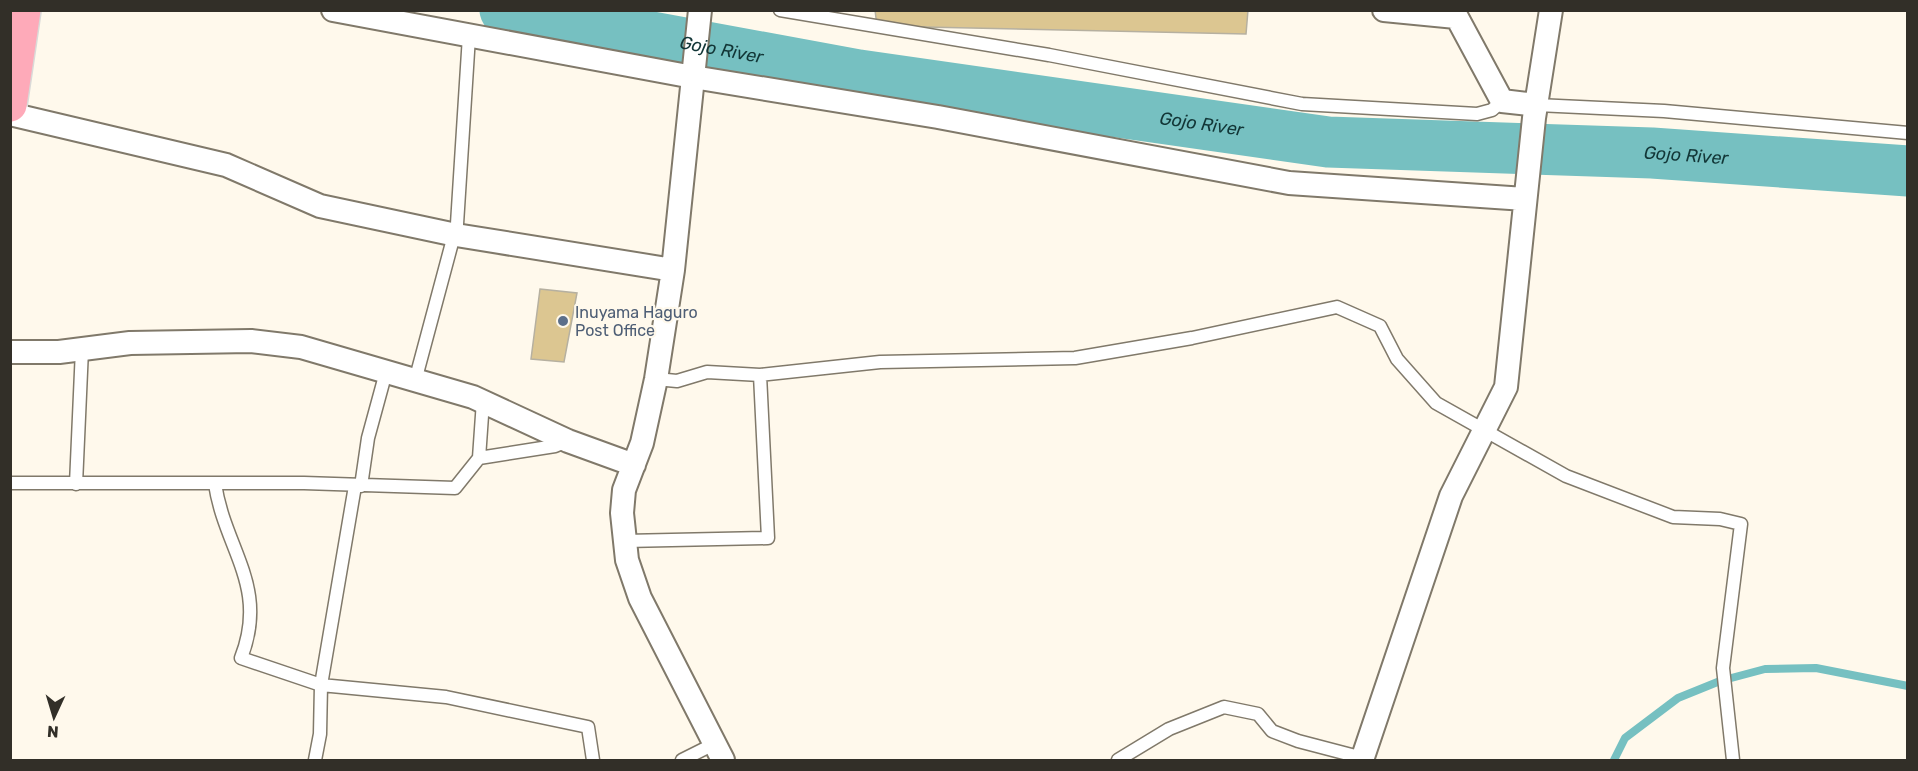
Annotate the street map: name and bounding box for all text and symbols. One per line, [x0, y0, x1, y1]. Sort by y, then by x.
water label: Gojo River [678, 31, 766, 68]
water label: Gojo River [1158, 107, 1246, 141]
water label: Gojo River [1643, 142, 1730, 169]
place label: Inuyama Haguro Post Office [575, 303, 698, 340]
marker: Inuyama Haguro Post Office [556, 314, 570, 328]
north arrow [24, 687, 84, 747]
text: N [47, 722, 59, 741]

